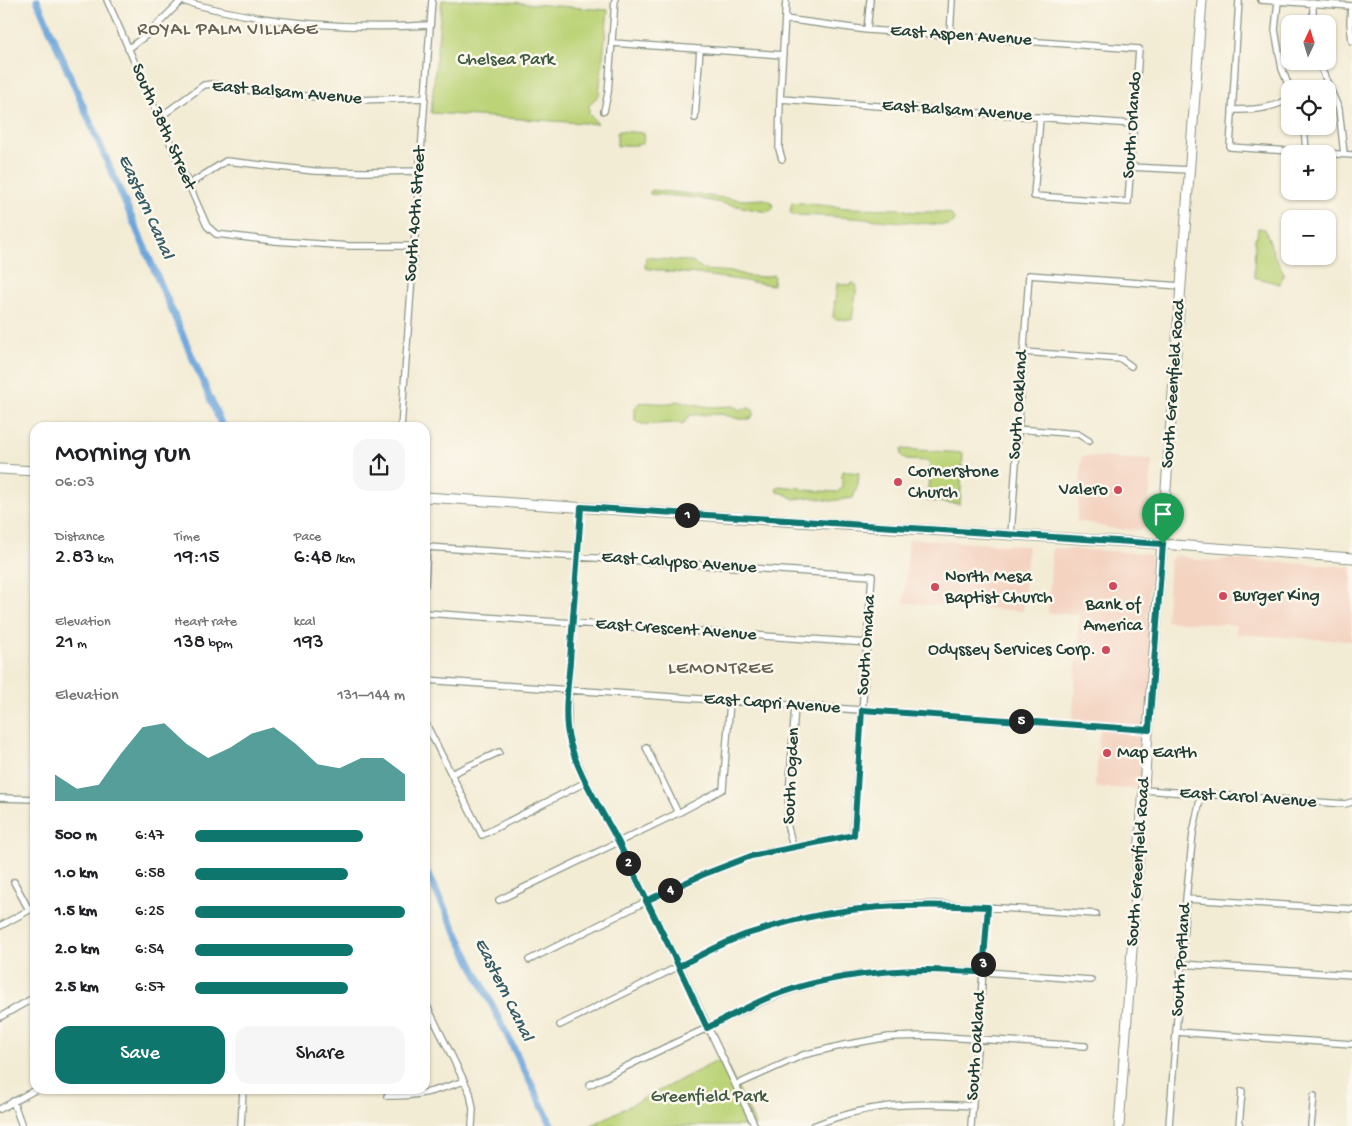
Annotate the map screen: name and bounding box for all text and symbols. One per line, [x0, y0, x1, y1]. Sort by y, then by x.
north arrow [1281, 15, 1336, 70]
map controls [1281, 15, 1336, 265]
district label: ROYAL PALM VILLAGE [137, 19, 319, 42]
street label: East Aspen Avenue [890, 21, 1033, 51]
park label: Chelsea Park [457, 50, 557, 71]
street label: South 38th Street [126, 61, 201, 195]
street label: South Orlando [1119, 71, 1147, 179]
street label: East Balsam Avenue [211, 76, 364, 110]
button: locate [1281, 80, 1336, 135]
street label: East Balsam Avenue [881, 95, 1033, 127]
street label: South 40th Street [401, 144, 431, 282]
button: + [1281, 145, 1336, 200]
water label: Eastern Canal [112, 151, 179, 264]
button: − [1281, 210, 1336, 265]
street label: South Greenfield Road [1158, 297, 1190, 469]
street label: South Oakland [1005, 348, 1033, 460]
text: Morning run [55, 438, 190, 471]
button: share [353, 439, 405, 491]
place label: Cornerstone Church [908, 462, 1000, 504]
text: 06:03 [55, 474, 95, 493]
marker: Cornerstone Church [892, 476, 904, 488]
place label: Valero [1058, 480, 1108, 501]
marker: Valero [1112, 484, 1124, 496]
pin [1142, 493, 1184, 544]
icon: arrive [1149, 500, 1177, 528]
pin: 1 [674, 502, 700, 528]
text: 1 [685, 507, 690, 524]
text: Distance [55, 529, 104, 546]
text: Time [174, 529, 200, 546]
text: Pace [294, 529, 321, 546]
text: 2.83 [55, 546, 94, 571]
text: 19:15 [174, 546, 219, 571]
text: 6:48 [294, 546, 332, 571]
street label: East Calypso Avenue [601, 547, 758, 579]
text: km [94, 551, 114, 568]
text: /km [332, 551, 355, 568]
place label: North Mesa Baptist Church [944, 567, 1053, 609]
marker: Bank of America [1107, 580, 1119, 592]
marker: North Mesa Baptist Church [929, 581, 941, 593]
place label: Burger King [1232, 586, 1320, 607]
marker: Burger King [1217, 590, 1229, 602]
street label: South Omaha [853, 593, 881, 696]
place label: Bank of America [1083, 595, 1144, 637]
text: Elevation [55, 614, 111, 631]
text: Heart rate [174, 614, 237, 631]
text: kcal [294, 614, 316, 631]
street label: East Crescent Avenue [595, 614, 758, 646]
text: 21 [55, 631, 74, 656]
text: 138 [174, 631, 205, 656]
text: 193 [294, 631, 324, 656]
text: m [74, 636, 87, 653]
text: bpm [205, 636, 233, 653]
place label: Odyssey Services Corp. [928, 640, 1096, 661]
marker: Odyssey Services Corp. [1100, 644, 1112, 656]
district label: LEMONTREE [668, 658, 774, 681]
text: Elevation [55, 687, 119, 706]
text: 131–144 m [337, 687, 405, 706]
street label: East Capri Avenue [703, 689, 842, 719]
pin: 5 [1008, 708, 1034, 734]
text: 5 [1018, 713, 1025, 730]
street label: South Ogden [779, 727, 805, 825]
place label: Map Earth [1117, 743, 1198, 764]
marker: Map Earth [1101, 747, 1113, 759]
street label: South Greenfield Road [1123, 775, 1155, 947]
street label: East Carol Avenue [1179, 783, 1318, 813]
text: 500 m [55, 827, 97, 846]
text: 6:47 [135, 827, 164, 846]
pin: 2 [616, 850, 640, 876]
text: 2 [625, 855, 632, 872]
text: 1.0 km [55, 865, 98, 884]
text: 6:58 [135, 865, 165, 884]
pin: 4 [658, 878, 682, 902]
text: 4 [667, 882, 674, 899]
street label: South Portland [1168, 901, 1197, 1017]
text: 1.5 km [55, 903, 97, 922]
text: 6:25 [135, 903, 164, 922]
water label: Eastern Canal [468, 935, 539, 1047]
text: 2.0 km [55, 941, 99, 960]
text: 6:54 [135, 941, 164, 960]
pin: 3 [970, 952, 996, 976]
text: 3 [980, 956, 987, 973]
text: 2.5 km [55, 979, 99, 998]
text: 6:57 [135, 979, 165, 998]
street label: South Oakland [963, 989, 991, 1101]
button: Save [55, 1026, 225, 1084]
button: Share [235, 1026, 405, 1084]
park label: Greenfield Park [651, 1087, 769, 1108]

